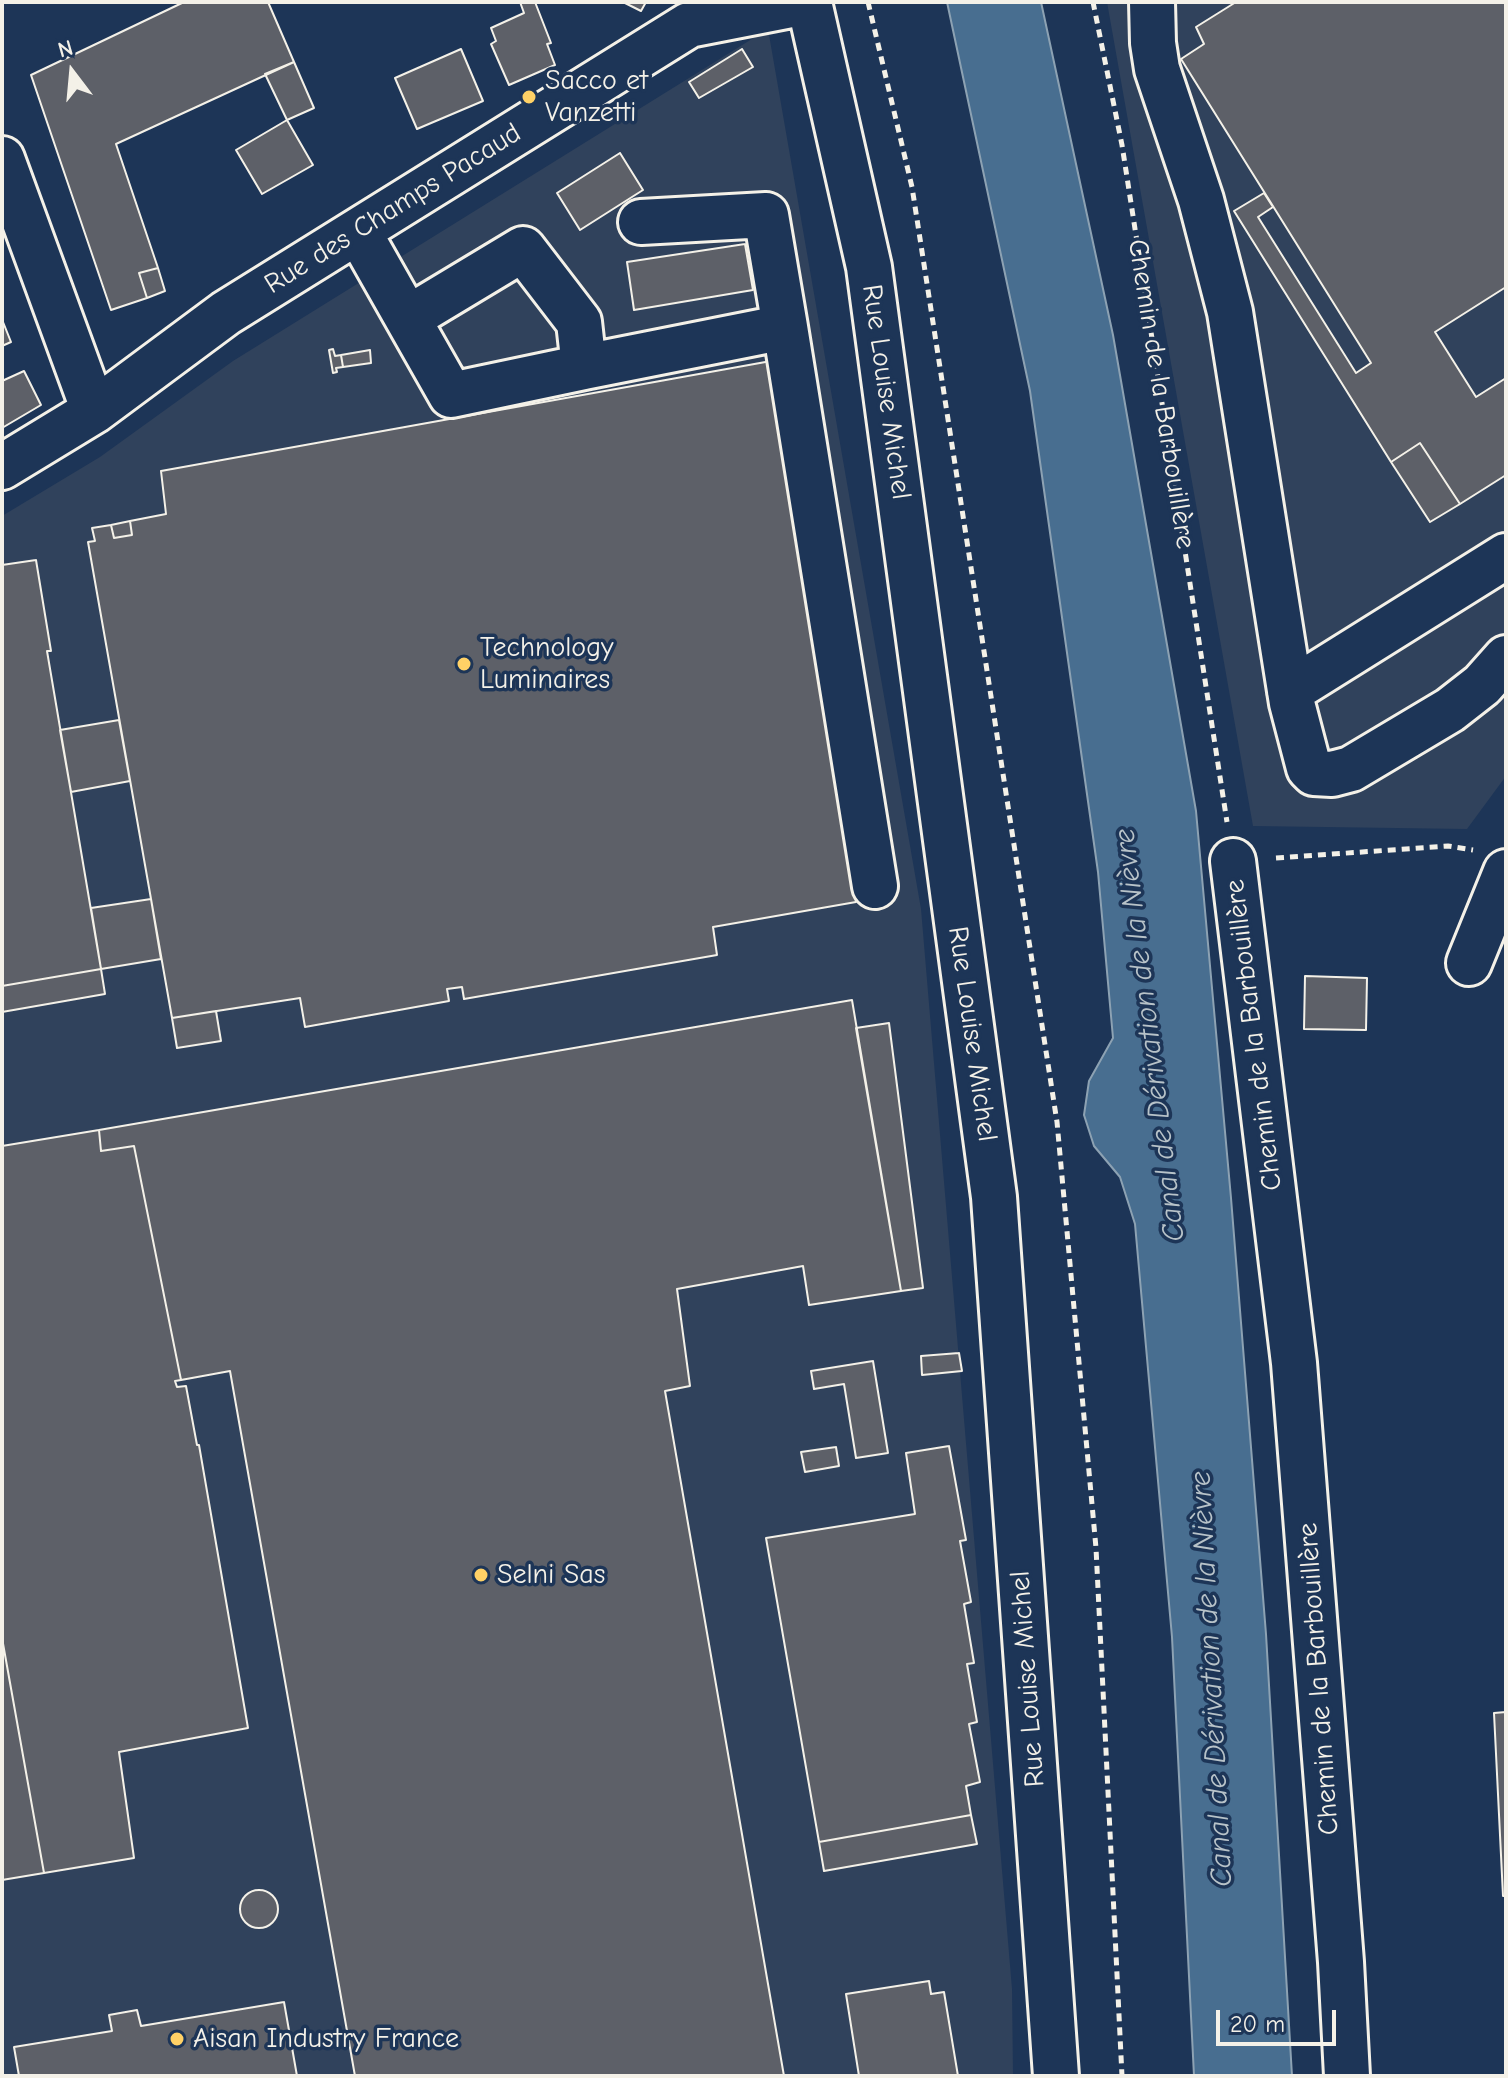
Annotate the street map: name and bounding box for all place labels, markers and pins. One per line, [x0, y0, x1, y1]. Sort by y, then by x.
place label: Sacco et Vanzetti [545, 64, 648, 130]
marker: Sacco et Vanzetti [520, 88, 538, 106]
place label: Technology Luminaires [480, 631, 614, 697]
marker: Technology Luminaires [455, 655, 473, 673]
place label: Selni Sas [497, 1558, 605, 1592]
marker: Selni Sas [472, 1566, 490, 1584]
place label: Aisan Industry France [193, 2022, 459, 2056]
marker: Aisan Industry France [168, 2030, 186, 2048]

